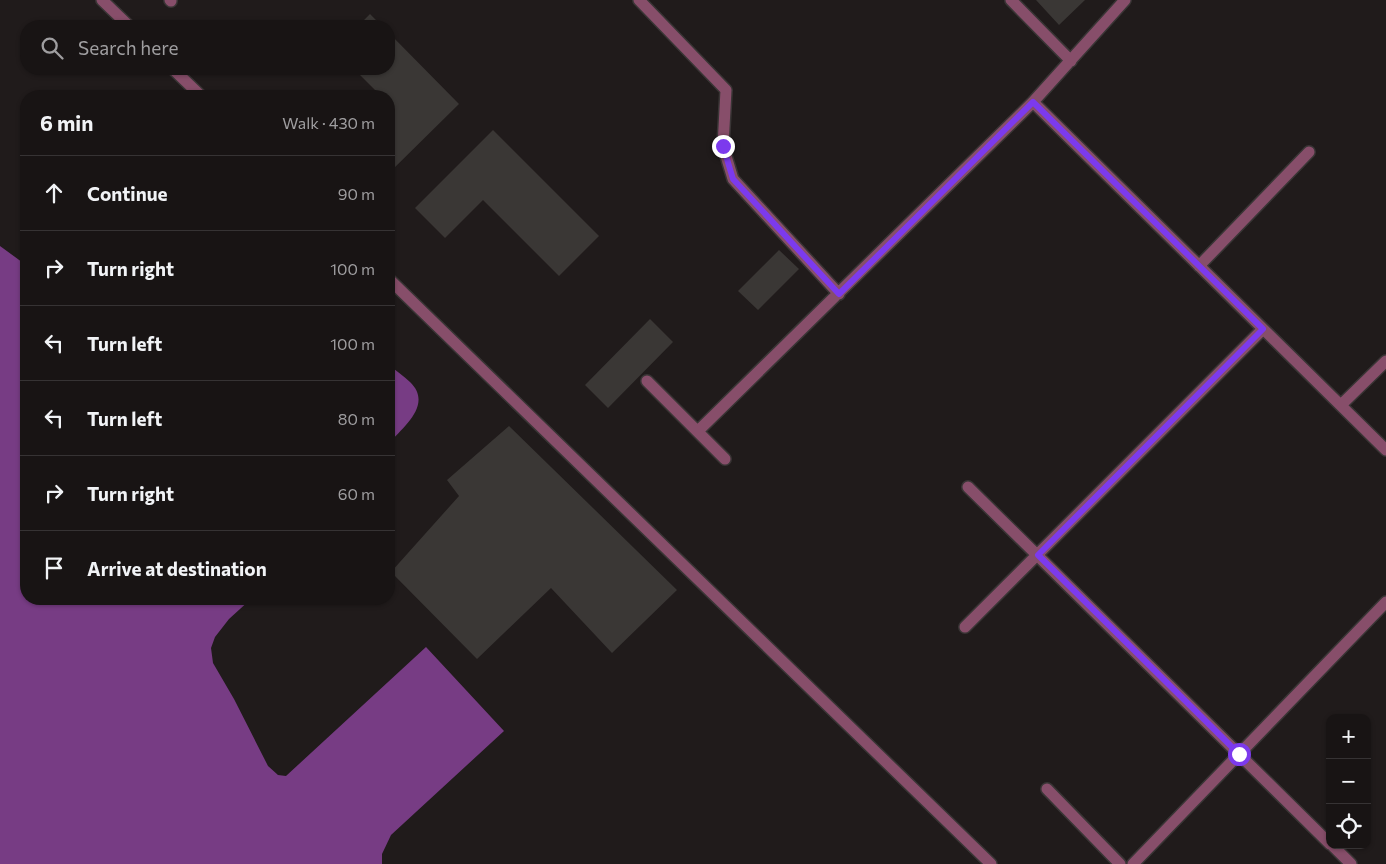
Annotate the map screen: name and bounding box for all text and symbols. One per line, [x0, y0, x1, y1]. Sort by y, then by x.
search box [20, 20, 395, 75]
icon: search [38, 34, 66, 62]
text: Search here [78, 36, 178, 59]
text: 6 min [40, 110, 93, 135]
text: Walk · 430 m [282, 113, 375, 132]
route end [712, 135, 735, 158]
icon: ahead [40, 179, 68, 207]
text: Continue [87, 182, 167, 205]
text: 90 m [338, 184, 375, 203]
icon: right [40, 254, 68, 282]
text: Turn right [87, 257, 174, 280]
text: 100 m [330, 259, 375, 278]
icon: left [40, 329, 68, 357]
text: Turn left [87, 332, 162, 355]
text: 100 m [330, 334, 375, 353]
icon: left [40, 404, 68, 432]
text: Turn left [87, 407, 162, 430]
text: 80 m [338, 409, 375, 428]
icon: right [40, 479, 68, 507]
text: Turn right [87, 482, 174, 505]
text: 60 m [338, 484, 375, 503]
icon: arrive [40, 554, 68, 582]
text: Arrive at destination [87, 557, 267, 580]
map controls [1326, 714, 1371, 849]
button: + [1326, 714, 1371, 759]
route start [1228, 743, 1251, 766]
button: − [1326, 759, 1371, 804]
button: locate [1326, 804, 1371, 849]

